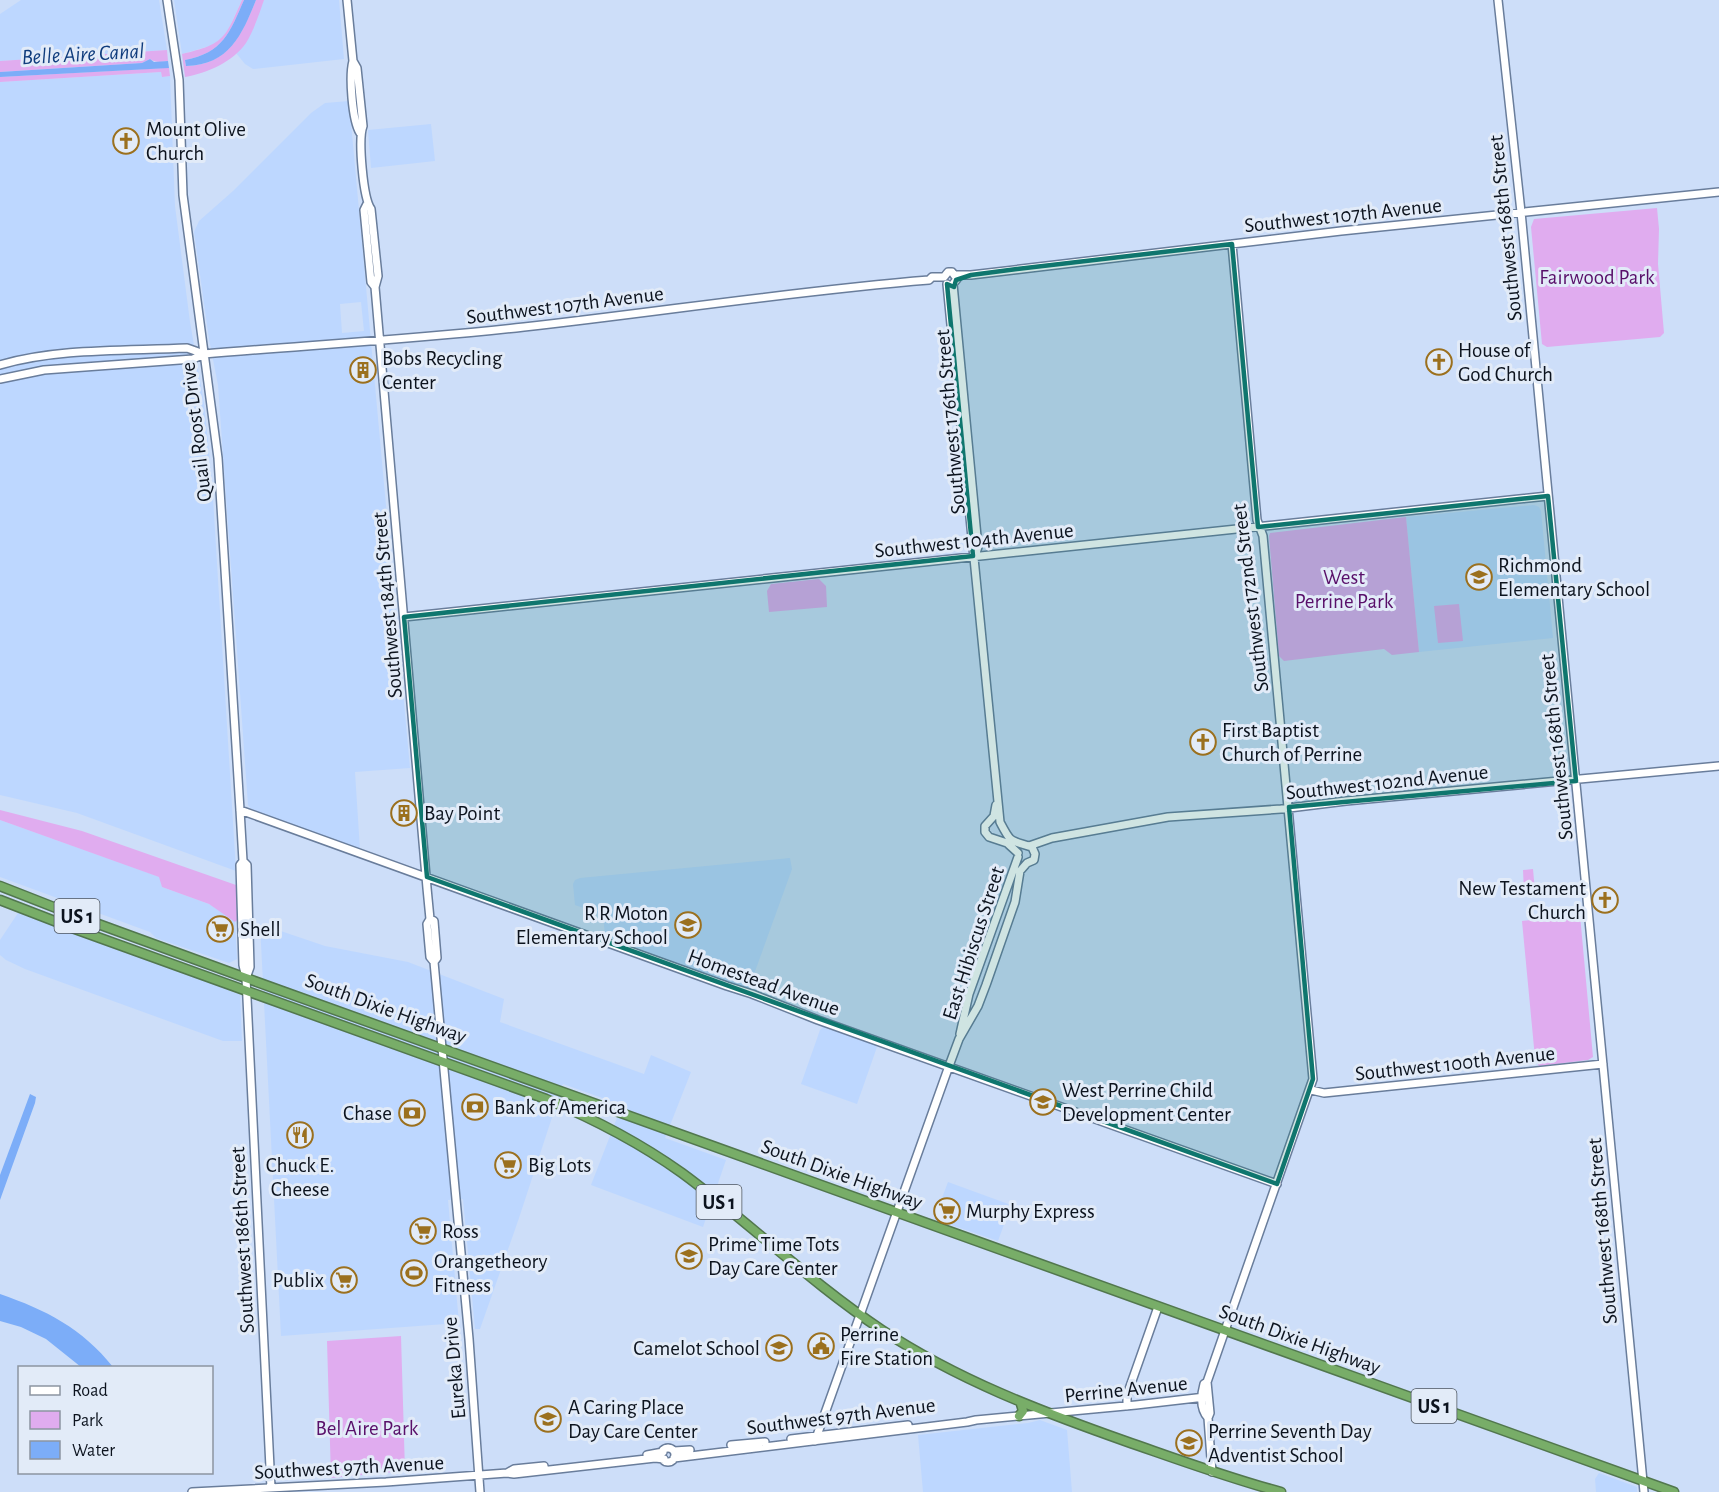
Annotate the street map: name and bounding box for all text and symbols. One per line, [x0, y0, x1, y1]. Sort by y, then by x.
water label: Belle Aire Canal [21, 40, 145, 68]
place label: Mount Olive Church [146, 119, 246, 164]
church icon: Mount Olive Church [111, 126, 141, 156]
street label: Southwest 168th Street [1485, 134, 1526, 322]
street label: Southwest 107th Avenue [1243, 195, 1443, 236]
park label: Fairwood Park [1539, 267, 1655, 288]
street label: Southwest 107th Avenue [465, 283, 665, 328]
street label: Southwest 176th Street [932, 328, 969, 515]
place label: House of God Church [1458, 340, 1553, 385]
church icon: House of God Church [1424, 347, 1454, 377]
place label: Bobs Recycling Center [382, 348, 503, 393]
building icon: Bobs Recycling Center [348, 355, 378, 385]
street label: Quail Roost Drive [178, 361, 215, 503]
street label: Southwest 172nd Street [1228, 502, 1272, 693]
street label: Southwest 184th Street [369, 511, 406, 699]
street label: Southwest 104th Avenue [874, 520, 1075, 561]
place label: Richmond Elementary School [1498, 555, 1650, 600]
school or university icon: Richmond Elementary School [1464, 562, 1494, 592]
park label: West Perrine Park [1295, 567, 1394, 612]
street label: Southwest 168th Street [1536, 653, 1577, 841]
place label: First Baptist Church of Perrine [1222, 720, 1362, 765]
church icon: First Baptist Church of Perrine [1188, 727, 1218, 757]
street label: Southwest 102nd Avenue [1285, 761, 1489, 804]
building icon: Bay Point [389, 798, 419, 828]
place label: Bay Point [424, 803, 500, 824]
street label: East Hibiscus Street [939, 864, 1008, 1022]
place label: New Testament Church [1458, 878, 1586, 923]
church icon: New Testament Church [1590, 885, 1620, 915]
road number: US 1 [54, 899, 100, 933]
place label: R R Moton Elementary School [516, 903, 668, 948]
school or university icon: R R Moton Elementary School [673, 910, 703, 940]
supermarket icon: Shell [205, 914, 235, 944]
place label: Shell [240, 919, 281, 940]
street label: Homestead Avenue [685, 945, 842, 1020]
street label: South Dixie Highway [302, 970, 469, 1047]
street label: Southwest 100th Avenue [1354, 1043, 1556, 1084]
place label: West Perrine Child Development Center [1062, 1080, 1231, 1125]
school or university icon: West Perrine Child Development Center [1028, 1087, 1058, 1117]
bank icon: Bank of America [460, 1092, 490, 1122]
place label: Bank of America [494, 1097, 627, 1118]
bank icon: Chase [397, 1098, 427, 1128]
place label: Chase [343, 1103, 392, 1124]
restaurant icon: Chuck E. Cheese [285, 1120, 315, 1150]
street label: South Dixie Highway [758, 1136, 925, 1213]
street label: Southwest 168th Street [1584, 1137, 1621, 1325]
street label: Southwest 186th Street [227, 1146, 258, 1334]
supermarket icon: Big Lots [493, 1150, 523, 1180]
place label: Chuck E. Cheese [266, 1155, 334, 1200]
place label: Big Lots [528, 1155, 591, 1176]
road number: US 1 [696, 1185, 742, 1219]
supermarket icon: Murphy Express [932, 1196, 962, 1226]
place label: Murphy Express [966, 1201, 1095, 1222]
supermarket icon: Ross [408, 1216, 438, 1246]
place label: Ross [442, 1221, 479, 1242]
place label: Prime Time Tots Day Care Center [708, 1234, 839, 1279]
school or university icon: Prime Time Tots Day Care Center [674, 1241, 704, 1271]
place label: Orangetheory Fitness [434, 1251, 548, 1296]
sports icon: Orangetheory Fitness [399, 1258, 429, 1288]
supermarket icon: Publix [329, 1265, 359, 1295]
place label: Publix [272, 1270, 324, 1291]
street label: South Dixie Highway [1216, 1301, 1383, 1378]
street label: Eureka Drive [440, 1316, 469, 1420]
place label: Perrine Fire Station [840, 1324, 933, 1369]
public building icon: Perrine Fire Station [806, 1331, 836, 1361]
school or university icon: Camelot School [764, 1333, 794, 1363]
place label: Camelot School [633, 1338, 760, 1359]
legend [18, 1366, 213, 1474]
street label: Perrine Avenue [1064, 1373, 1189, 1406]
text: Road [72, 1382, 108, 1400]
road number: US 1 [1412, 1389, 1456, 1423]
street label: Southwest 97th Avenue [745, 1394, 937, 1439]
place label: A Caring Place Day Care Center [568, 1397, 698, 1442]
school or university icon: A Caring Place Day Care Center [533, 1404, 563, 1434]
text: Park [72, 1412, 104, 1430]
park label: Bel Aire Park [316, 1418, 419, 1439]
place label: Perrine Seventh Day Adventist School [1208, 1421, 1372, 1466]
school or university icon: Perrine Seventh Day Adventist School [1174, 1428, 1204, 1458]
text: Water [72, 1442, 115, 1460]
street label: Southwest 97th Avenue [254, 1452, 445, 1483]

